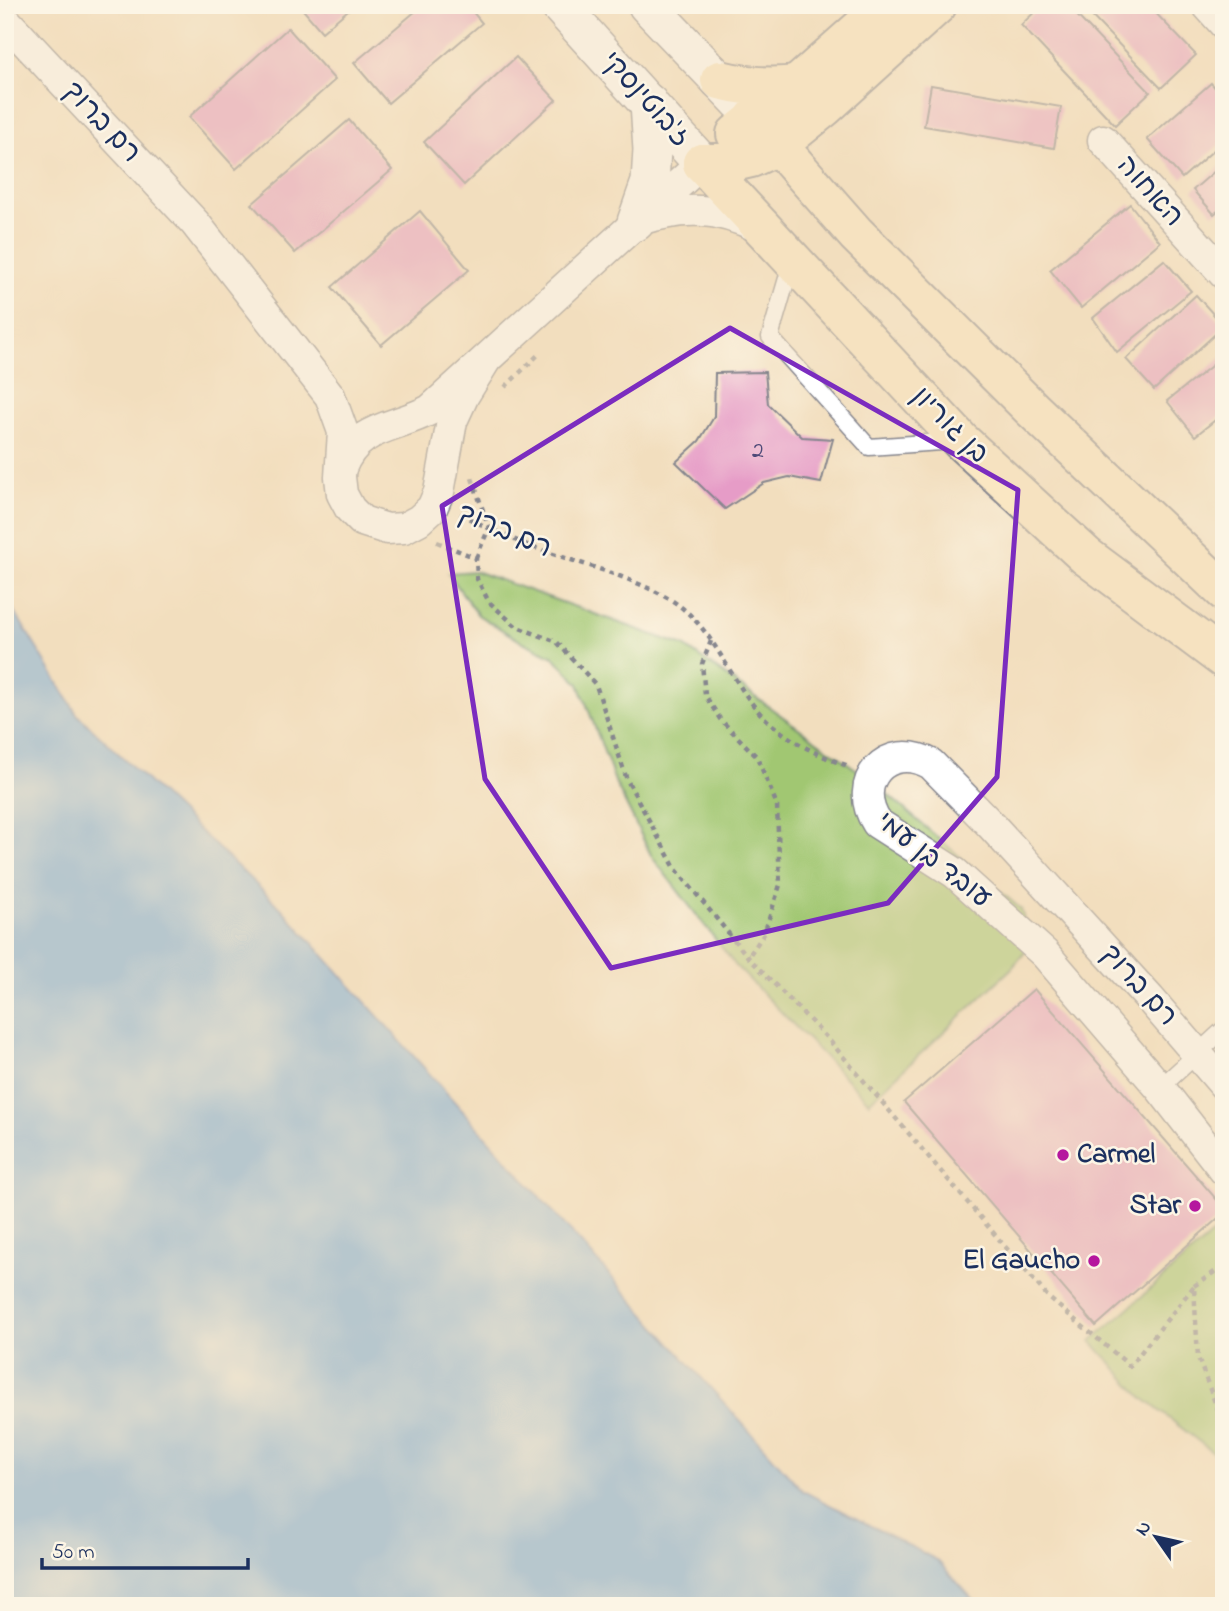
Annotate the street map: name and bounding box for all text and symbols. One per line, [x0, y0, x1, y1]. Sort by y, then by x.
street label: ז'בוטינסקי [591, 43, 699, 157]
street label: רם ברוך [52, 73, 150, 173]
street label: האחוה [1106, 147, 1192, 237]
street label: בן גוריון [901, 378, 997, 474]
house number: 2 [752, 434, 764, 469]
street label: רם ברוך [451, 494, 557, 570]
street label: עובד בן עמי [867, 803, 999, 919]
street label: רם ברוך [1090, 936, 1186, 1036]
place label: Carmel [1077, 1135, 1155, 1176]
marker: Carmel [1055, 1147, 1071, 1163]
place label: Star [1130, 1186, 1182, 1227]
marker: Star [1187, 1198, 1203, 1214]
place label: El Gaucho [962, 1241, 1080, 1282]
marker: El Gaucho [1086, 1253, 1102, 1269]
north arrow [1120, 1502, 1190, 1572]
text: N [1129, 1516, 1159, 1542]
scale bar [42, 1527, 248, 1571]
text: 50 m [52, 1538, 95, 1568]

